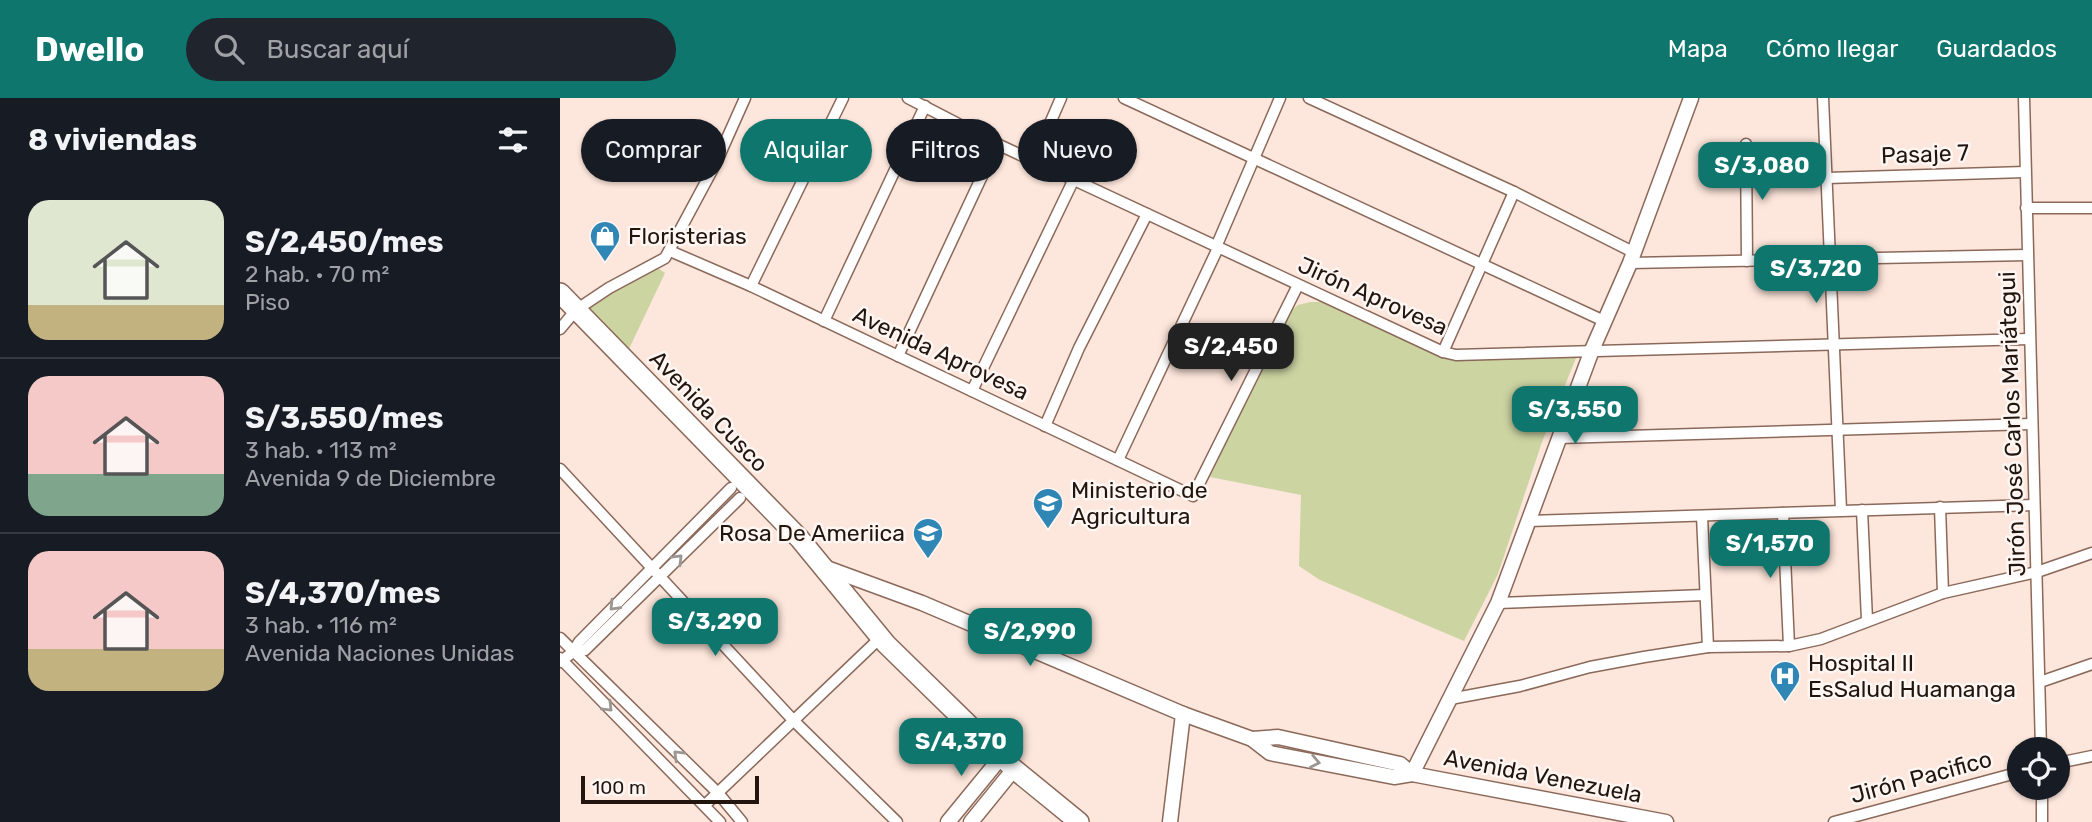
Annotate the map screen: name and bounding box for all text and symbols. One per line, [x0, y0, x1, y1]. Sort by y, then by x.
search box [186, 18, 676, 81]
text: Dwello [35, 30, 144, 69]
icon: search [210, 30, 248, 68]
text: Buscar aquí [266, 34, 409, 65]
text: Mapa [1668, 35, 1728, 63]
text: Cómo llegar [1766, 35, 1898, 63]
text: Guardados [1936, 35, 2057, 63]
chip: Comprar [581, 119, 726, 182]
chip: Alquilar [740, 119, 872, 182]
chip: Filtros [886, 119, 1004, 182]
chip: Nuevo [1018, 119, 1137, 182]
icon: filters [494, 121, 532, 159]
text: 8 viviendas [28, 122, 197, 158]
street label: Pasaje 7 [1881, 138, 1970, 170]
pin: S/3,080 [1697, 142, 1827, 202]
text: S/3,080 [1714, 151, 1810, 179]
shop icon: Floristerias [588, 219, 622, 263]
place label: Floristerias [628, 222, 747, 250]
text: S/2,450/mes [245, 224, 444, 260]
icon: home [84, 228, 168, 312]
pin: S/3,720 [1751, 246, 1881, 305]
street label: Jirón Aprovesa [1294, 250, 1452, 342]
text: S/3,720 [1770, 254, 1862, 282]
text: 2 hab. · 70 m² [245, 260, 389, 288]
street label: Jirón José Carlos Mariátegui [1993, 271, 2031, 577]
text: Piso [245, 288, 290, 316]
street label: Avenida Aprovesa [849, 300, 1033, 406]
pin: S/2,450 [1166, 324, 1296, 383]
text: S/2,450 [1184, 332, 1278, 360]
street label: Avenida Cusco [644, 344, 774, 478]
pin: S/3,550 [1510, 386, 1640, 446]
text: S/3,550 [1528, 395, 1622, 423]
text: S/3,550/mes [245, 400, 444, 436]
icon: home [84, 404, 168, 488]
text: 3 hab. · 113 m² [245, 436, 397, 464]
text: Avenida 9 de Diciembre [245, 464, 496, 492]
place label: Ministerio de Agricultura [1071, 476, 1208, 530]
school or university icon: Ministerio de Agricultura [1031, 486, 1065, 530]
school or university icon: Rosa De Ameriica [911, 516, 945, 560]
place label: Rosa De Ameriica [719, 519, 905, 547]
pin: S/1,570 [1705, 520, 1835, 580]
text: S/1,570 [1726, 529, 1814, 557]
one-way arrow [670, 555, 683, 568]
text: S/4,370/mes [245, 575, 441, 611]
icon: home [84, 579, 168, 663]
one-way arrow [610, 598, 623, 611]
pin: S/3,290 [650, 598, 780, 658]
text: S/3,290 [668, 607, 762, 635]
pin: S/2,990 [965, 608, 1095, 668]
text: 3 hab. · 116 m² [245, 611, 397, 639]
text: S/2,990 [984, 617, 1076, 645]
text: Avenida Naciones Unidas [245, 639, 514, 667]
place label: Hospital II EsSalud Huamanga [1808, 649, 2016, 703]
hospital icon: Hospital II EsSalud Huamanga [1768, 659, 1802, 703]
one-way arrow [600, 699, 612, 711]
pin: S/4,370 [896, 718, 1026, 778]
text: S/4,370 [915, 727, 1007, 755]
map controls [2007, 737, 2070, 800]
button: locate [2007, 737, 2070, 800]
street label: Avenida Venezuela [1442, 743, 1644, 809]
street label: Jirón Pacifico [1847, 745, 1995, 809]
one-way arrow [674, 750, 687, 763]
one-way arrow [1309, 753, 1321, 768]
scale bar [581, 773, 760, 805]
text: 100 m [592, 776, 646, 799]

